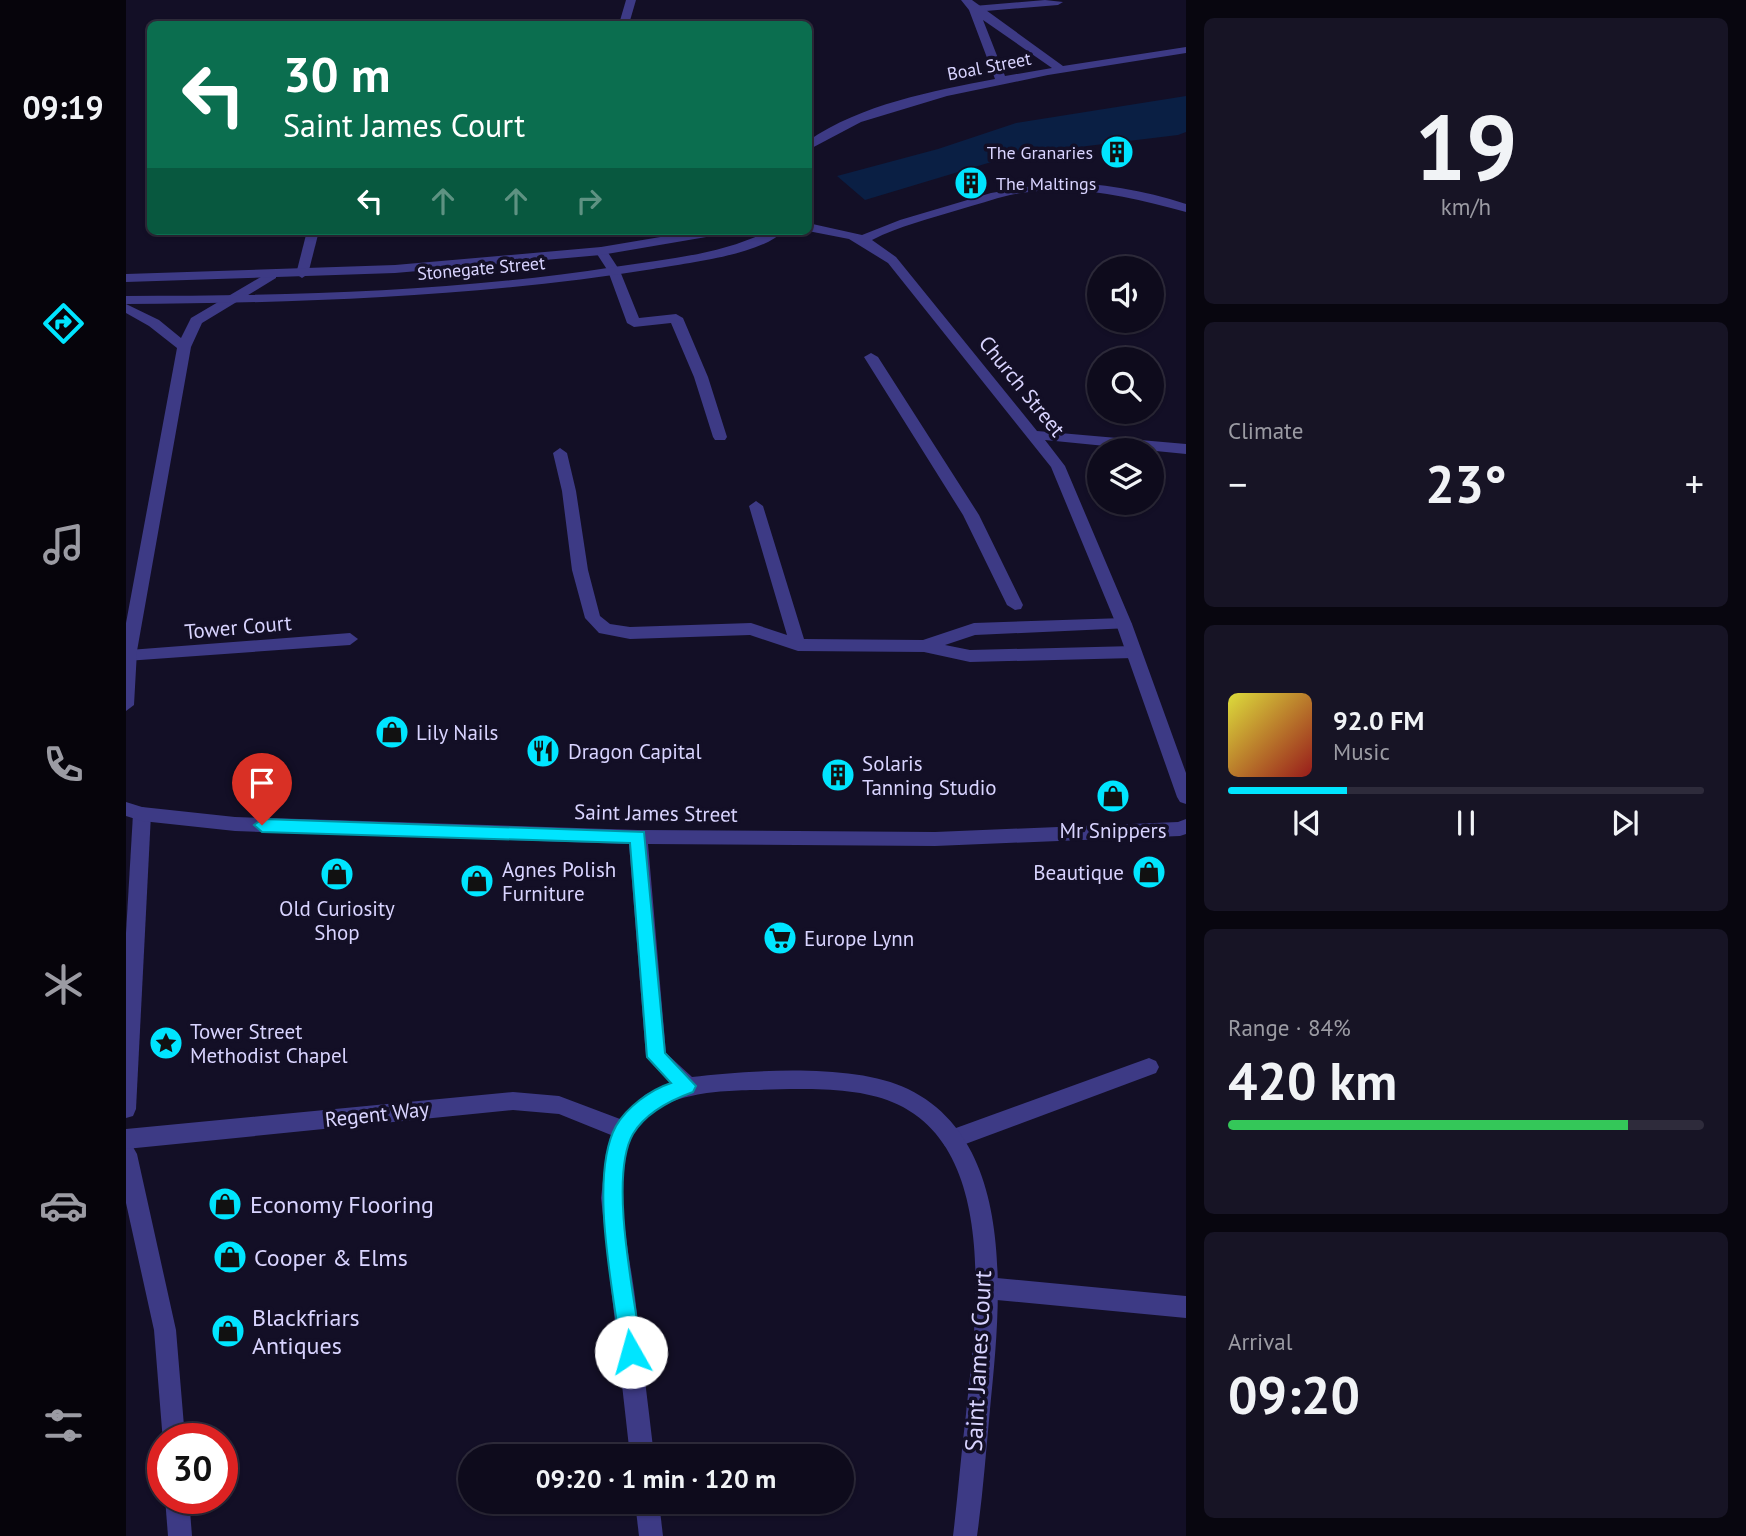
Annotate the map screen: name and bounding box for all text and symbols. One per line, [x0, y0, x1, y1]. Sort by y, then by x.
text: 30 m [283, 42, 390, 106]
street label: Boal Street [945, 47, 1033, 85]
icon: left [168, 49, 259, 140]
text: 09:19 [22, 86, 104, 128]
text: 19 [1414, 87, 1518, 205]
text: Saint James Court [283, 104, 525, 146]
building icon: The Granaries [1098, 133, 1136, 171]
place label: The Granaries [987, 141, 1093, 164]
building icon: The Maltings [952, 164, 990, 202]
place label: The Maltings [996, 172, 1096, 195]
icon: left [351, 182, 389, 220]
icon: ahead [424, 182, 462, 220]
icon: ahead [497, 182, 535, 220]
icon: right [570, 182, 608, 220]
text: km/h [1441, 192, 1491, 221]
street label: Stonegate Street [416, 251, 546, 285]
map controls [1087, 256, 1164, 515]
button: sound [1087, 256, 1164, 333]
icon: directions [39, 299, 88, 348]
street label: Church Street [973, 330, 1071, 442]
button: search [1087, 347, 1164, 424]
text: Climate [1228, 416, 1303, 445]
button: layers [1087, 438, 1164, 515]
text: 23° [1425, 450, 1507, 517]
text: − [1228, 459, 1247, 508]
text: + [1685, 459, 1704, 508]
icon: music [39, 520, 88, 569]
street label: Tower Court [183, 609, 293, 645]
text: 92.0 FM [1333, 704, 1424, 737]
shop icon: Lily Nails [373, 713, 411, 751]
place label: Lily Nails [416, 719, 498, 746]
restaurant icon: Dragon Capital [524, 732, 562, 770]
text: Music [1333, 737, 1390, 766]
place label: Dragon Capital [568, 738, 702, 765]
icon: phone [39, 740, 88, 789]
place label: Solaris Tanning Studio [862, 750, 997, 801]
pin [232, 753, 292, 825]
building icon: Solaris Tanning Studio [819, 756, 857, 794]
icon: arrive [243, 764, 281, 802]
shop icon: Mr Snippers [1094, 777, 1132, 815]
street label: Saint James Street [574, 798, 738, 828]
icon: previous [1288, 804, 1326, 842]
icon: pause [1447, 804, 1485, 842]
icon: next [1606, 804, 1644, 842]
place label: Mr Snippers [1060, 817, 1167, 844]
shop icon: Beautique [1130, 853, 1168, 891]
shop icon: Old Curiosity Shop [318, 855, 356, 893]
place label: Agnes Polish Furniture [502, 856, 616, 907]
place label: Beautique [1033, 859, 1124, 886]
shop icon: Agnes Polish Furniture [458, 862, 496, 900]
place label: Old Curiosity Shop [279, 895, 395, 946]
supermarket icon: Europe Lynn [761, 919, 799, 957]
place label: Europe Lynn [804, 925, 914, 952]
icon: climate [39, 960, 88, 1009]
text: Range · 84% [1228, 1013, 1351, 1042]
place label: Tower Street Methodist Chapel [190, 1018, 348, 1069]
place icon: Tower Street Methodist Chapel [147, 1024, 185, 1062]
text: 420 km [1228, 1047, 1397, 1114]
street label: Regent Way [324, 1095, 431, 1133]
icon: car [39, 1181, 88, 1230]
shop icon: Economy Flooring [206, 1185, 244, 1223]
place label: Economy Flooring [250, 1189, 434, 1220]
shop icon: Cooper & Elms [211, 1238, 249, 1276]
place label: Cooper & Elms [254, 1242, 408, 1273]
street label: Saint James Court [958, 1270, 998, 1452]
place label: Blackfriars Antiques [252, 1302, 360, 1361]
shop icon: Blackfriars Antiques [209, 1312, 247, 1350]
position arrow [594, 1315, 668, 1389]
text: Arrival [1228, 1327, 1292, 1356]
text: 09:20 [1228, 1361, 1360, 1428]
icon: filters [39, 1401, 88, 1450]
speed limit sign: 30 [147, 1423, 238, 1514]
text: 09:20 · 1 min · 120 m [536, 1462, 776, 1495]

